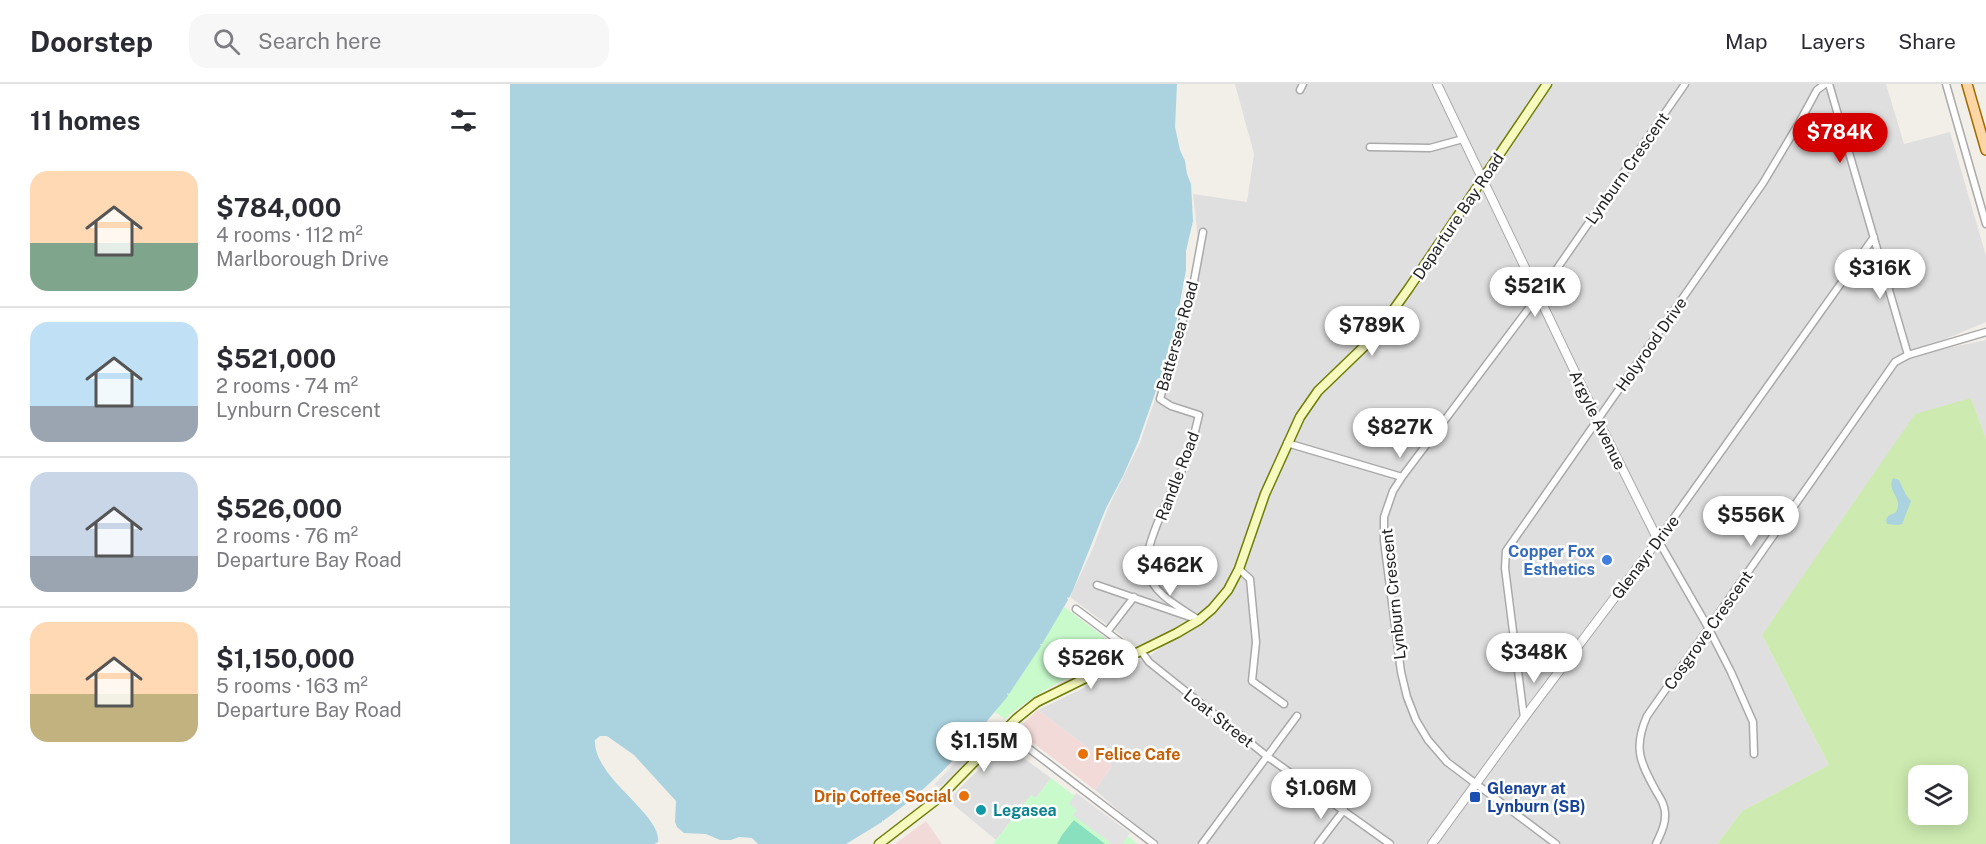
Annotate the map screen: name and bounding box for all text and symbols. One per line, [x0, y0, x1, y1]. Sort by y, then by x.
search box [189, 14, 609, 68]
text: Doorstep [30, 25, 153, 58]
icon: search [210, 25, 243, 58]
text: Search here [258, 28, 381, 54]
text: Map [1725, 29, 1768, 54]
text: Layers [1801, 29, 1865, 54]
text: Share [1898, 29, 1956, 54]
icon: filters [447, 104, 480, 137]
text: 11 homes [30, 105, 140, 136]
street label: Lynburn Crescent [1582, 109, 1673, 228]
pin: $784K [1798, 113, 1882, 164]
text: $784K [1807, 120, 1873, 144]
street label: Departure Bay Road [1409, 149, 1508, 283]
text: $784,000 [216, 192, 341, 223]
icon: home [78, 195, 150, 267]
text: 4 rooms · 112 m² [216, 223, 363, 247]
text: Marlborough Drive [216, 247, 389, 271]
pin: $316K [1838, 249, 1922, 300]
text: $316K [1848, 256, 1912, 280]
pin: $521K [1493, 267, 1577, 318]
text: $521K [1504, 274, 1566, 298]
street label: Battersea Road [1153, 279, 1202, 393]
street label: Holyrood Drive [1612, 294, 1691, 395]
pin: $789K [1330, 306, 1414, 357]
text: $789K [1339, 313, 1405, 337]
text: $521,000 [216, 343, 336, 374]
icon: home [78, 346, 150, 418]
street label: Argyle Avenue [1565, 367, 1630, 473]
text: 2 rooms · 74 m² [216, 374, 358, 398]
text: Lynburn Crescent [216, 398, 381, 422]
pin: $827K [1358, 408, 1442, 459]
text: $827K [1367, 415, 1433, 439]
street label: Randle Road [1152, 429, 1203, 523]
text: $526,000 [216, 493, 342, 524]
icon: home [78, 496, 150, 568]
pin: $556K [1709, 496, 1793, 547]
text: $556K [1717, 503, 1785, 527]
street label: Glenayr Drive [1608, 512, 1683, 603]
text: 2 rooms · 76 m² [216, 524, 358, 548]
street label: Lynburn Crescent [1377, 527, 1410, 660]
place label: Copper Fox Esthetics [1508, 542, 1596, 579]
pin: $462K [1128, 546, 1212, 597]
text: Departure Bay Road [216, 548, 402, 572]
text: $462K [1137, 553, 1203, 577]
marker: Copper Fox Esthetics [1600, 553, 1614, 567]
street label: Cosgrove Crescent [1660, 567, 1757, 693]
pin: $348K [1492, 633, 1576, 684]
pin: $526K [1049, 639, 1133, 690]
text: $348K [1500, 640, 1568, 664]
text: $1,150,000 [216, 643, 355, 674]
icon: home [78, 646, 150, 718]
text: $526K [1057, 646, 1125, 670]
text: 5 rooms · 163 m² [216, 674, 368, 698]
street label: Loat Street [1180, 685, 1257, 751]
text: Departure Bay Road [216, 698, 402, 722]
pin: $1.15M [935, 722, 1033, 773]
text: $1.15M [950, 729, 1018, 753]
place label: Felice Cafe [1095, 745, 1180, 764]
marker: Felice Cafe [1076, 747, 1090, 761]
map controls [1908, 765, 1968, 825]
button: layers [1908, 765, 1968, 825]
pin: $1.06M [1272, 769, 1370, 820]
text: $1.06M [1285, 776, 1357, 800]
place label: Glenayr at Lynburn (SB) [1487, 779, 1586, 816]
place label: Drip Coffee Social [814, 787, 952, 806]
marker: Drip Coffee Social [957, 789, 971, 803]
marker: Glenayr at Lynburn (SB) [1468, 790, 1482, 804]
place label: Legasea [993, 801, 1057, 820]
marker: Legasea [974, 803, 988, 817]

